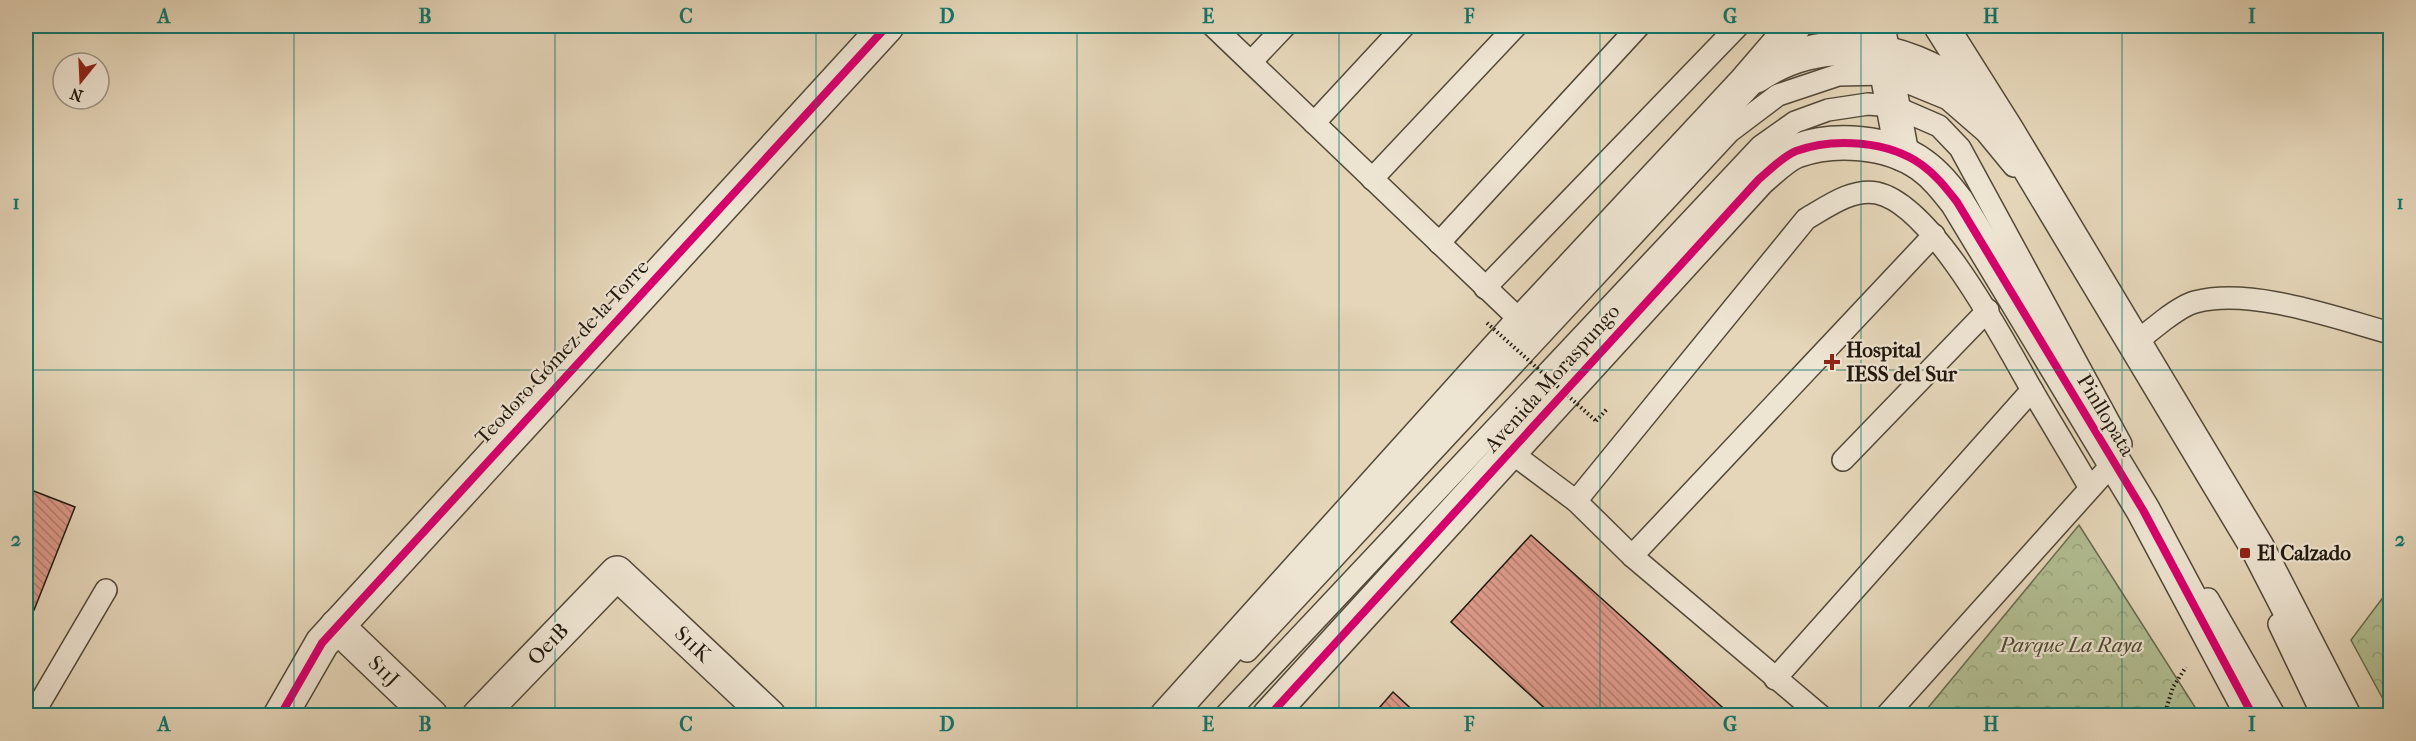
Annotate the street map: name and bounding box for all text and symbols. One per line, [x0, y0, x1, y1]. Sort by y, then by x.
text: A [156, 5, 172, 28]
text: B [418, 5, 432, 28]
text: C [679, 5, 693, 28]
text: D [939, 5, 955, 28]
text: E [1202, 5, 1214, 28]
text: F [1463, 5, 1475, 28]
text: G [1723, 5, 1737, 28]
text: H [1983, 5, 1999, 28]
text: I [2248, 5, 2256, 28]
north arrow [51, 51, 111, 111]
text: N [67, 84, 85, 106]
text: 1 [12, 191, 20, 214]
text: 1 [2396, 191, 2404, 214]
street label: Teodoro Gómez de la Torre [470, 255, 654, 449]
street label: Avenida Moraspungo [1479, 299, 1625, 458]
place label: Hospital IESS del Sur [1846, 338, 1958, 386]
marker: Hospital IESS del Sur [1823, 353, 1841, 371]
street label: Pinllopata [2072, 370, 2140, 461]
text: 2 [11, 528, 21, 551]
text: 2 [2395, 528, 2405, 551]
place label: El Calzado [2257, 541, 2351, 565]
marker: El Calzado [2238, 546, 2252, 560]
street label: Oe1B [523, 618, 573, 670]
street label: S11K [670, 621, 717, 668]
park label: Parque La Raya [1999, 633, 2142, 657]
street label: S11J [364, 651, 405, 691]
text: A [156, 713, 172, 736]
text: B [418, 713, 432, 736]
text: C [679, 713, 693, 736]
text: D [939, 713, 955, 736]
text: E [1202, 713, 1214, 736]
text: F [1463, 713, 1475, 736]
text: G [1723, 713, 1737, 736]
text: H [1983, 713, 1999, 736]
text: I [2248, 713, 2256, 736]

